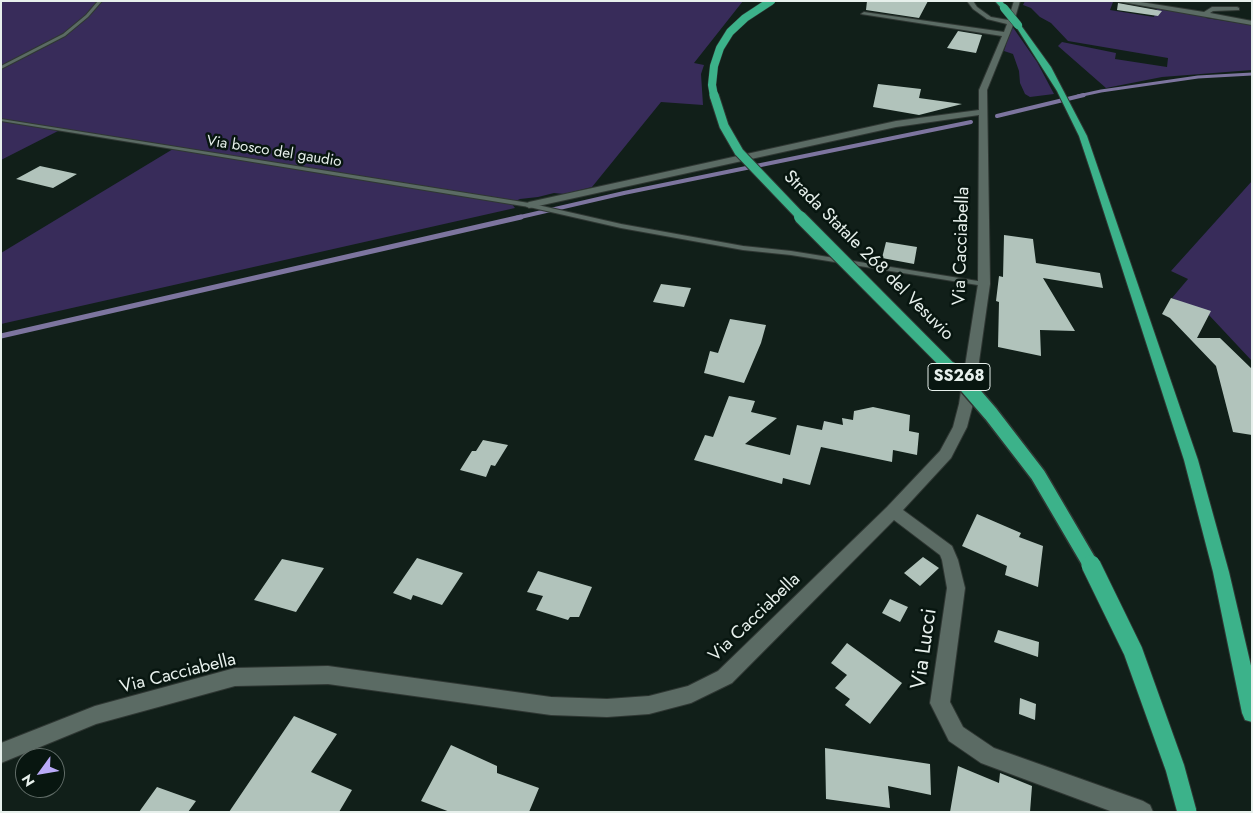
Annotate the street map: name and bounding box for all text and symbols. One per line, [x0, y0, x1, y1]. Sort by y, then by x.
street label: Via bosco del gaudio [205, 132, 343, 172]
street label: Strada Statale 268 del Vesuvio [778, 166, 958, 346]
street label: Via Cacciabella [949, 186, 975, 306]
road number: SS268 [928, 364, 990, 391]
street label: Via Cacciabella [705, 569, 805, 667]
street label: Via Lucci [907, 607, 943, 691]
street label: Via Cacciabella [118, 649, 238, 699]
north arrow [15, 748, 65, 798]
text: N [17, 770, 40, 790]

